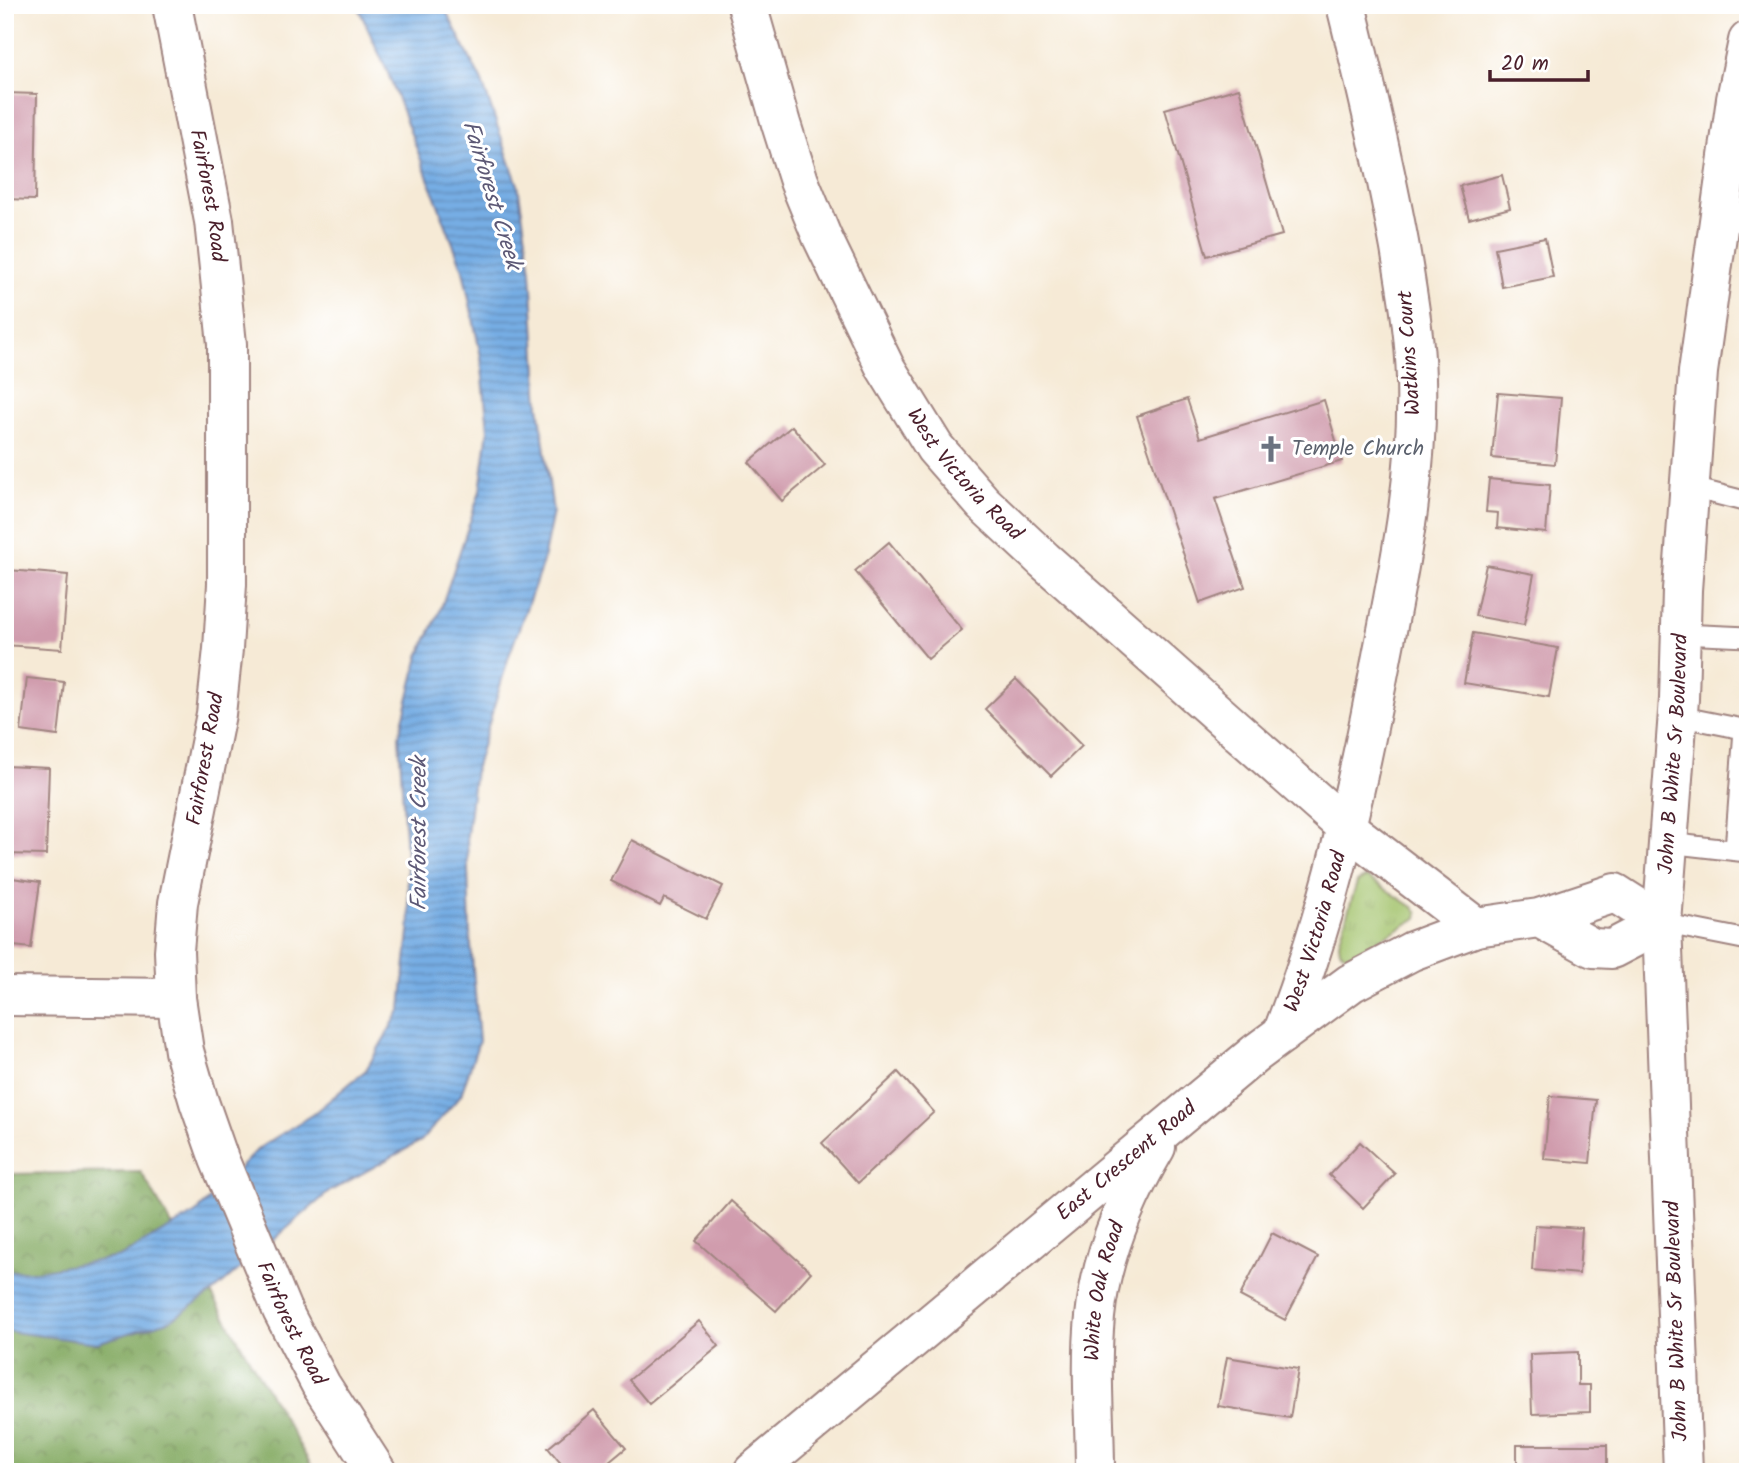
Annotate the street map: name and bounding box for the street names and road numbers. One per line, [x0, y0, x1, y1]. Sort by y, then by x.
street label: Fairforest Road [180, 126, 235, 264]
street label: Watkins Court [1389, 289, 1431, 417]
street label: West Victoria Road [898, 402, 1031, 549]
street label: John B White Sr Boulevard [1649, 633, 1697, 875]
street label: Fairforest Road [178, 690, 234, 828]
street label: West Victoria Road [1275, 847, 1356, 1017]
street label: East Crescent Road [1049, 1092, 1204, 1229]
street label: John B White Sr Boulevard [1656, 1200, 1698, 1442]
street label: White Oak Road [1076, 1216, 1134, 1361]
street label: Fairforest Road [247, 1256, 335, 1392]

